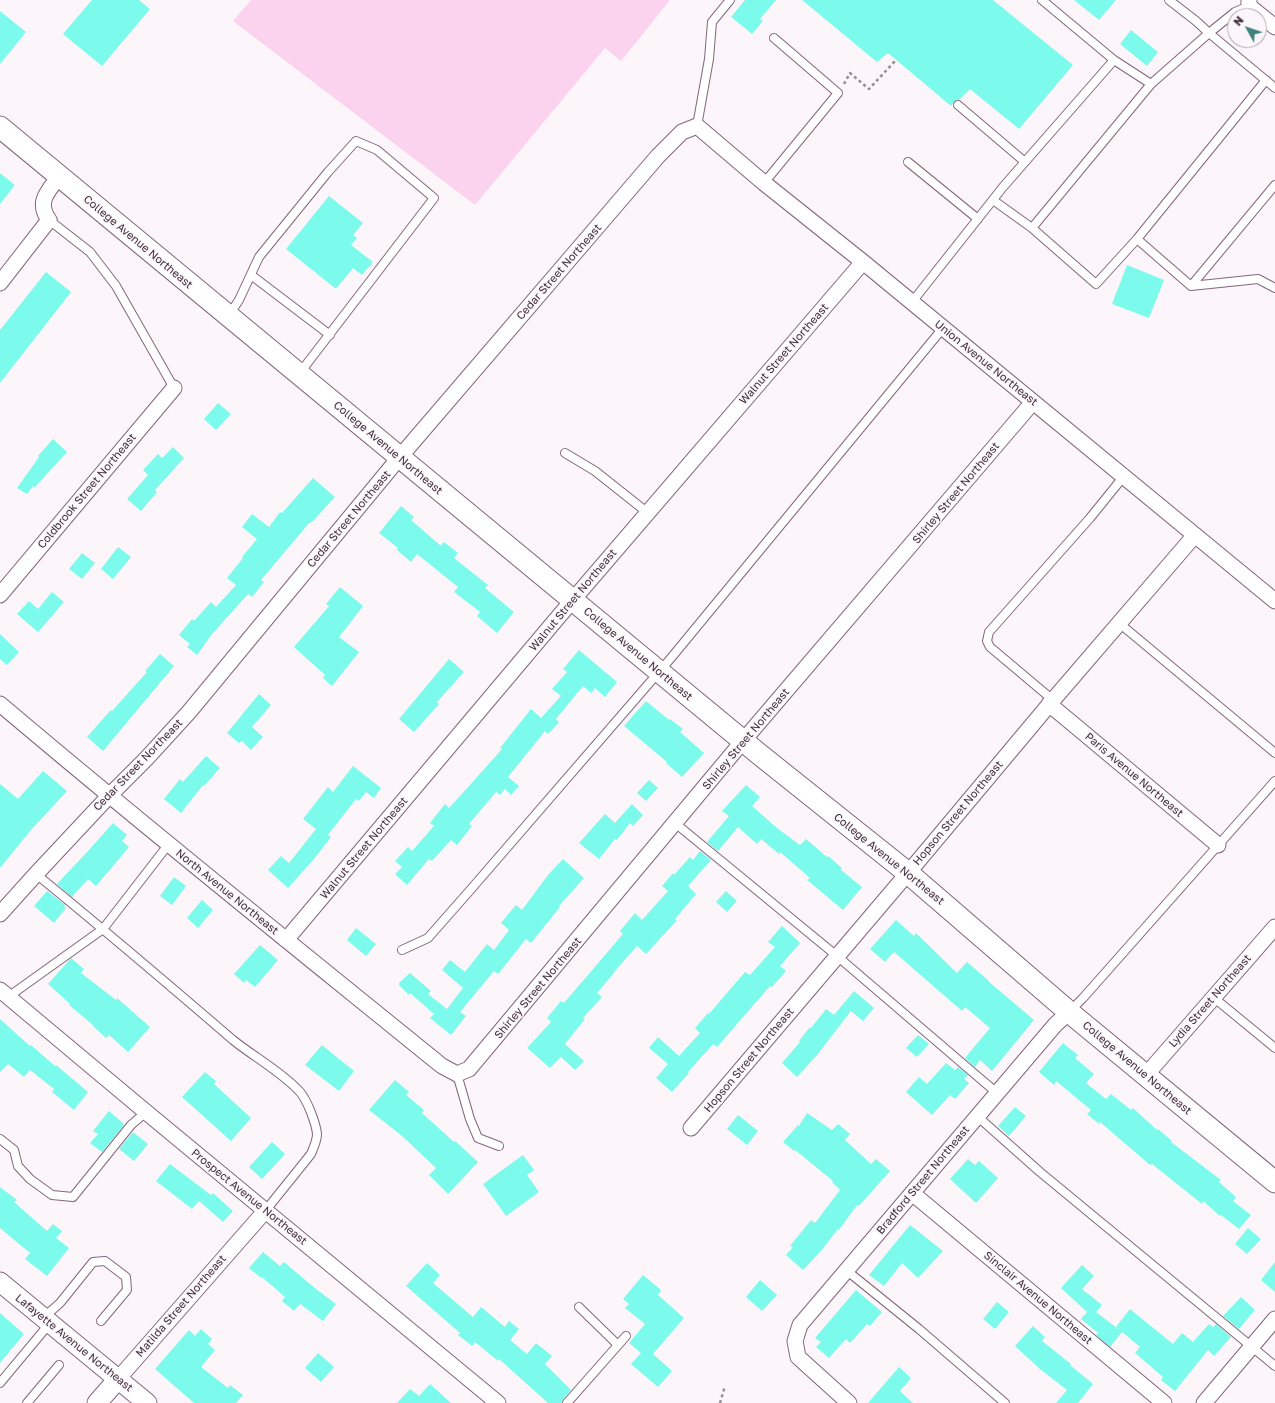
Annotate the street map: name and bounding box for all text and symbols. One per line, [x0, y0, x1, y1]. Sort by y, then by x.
north arrow [1227, 8, 1267, 48]
text: N [1231, 13, 1246, 28]
street label: College Avenue Northeast [81, 192, 195, 292]
street label: Cedar Street Northeast [514, 221, 604, 323]
street label: Walnut Street Northeast [737, 301, 831, 407]
street label: Union Avenue Northeast [932, 317, 1040, 409]
street label: College Avenue Northeast [331, 398, 445, 498]
street label: Coldbrook Street Northeast [35, 431, 139, 551]
street label: Shirley Street Northeast [910, 440, 1002, 546]
street label: Cedar Street Northeast [305, 468, 393, 570]
street label: Walnut Street Northeast [526, 546, 620, 654]
street label: College Avenue Northeast [581, 604, 695, 704]
street label: Shirley Street Northeast [700, 686, 792, 792]
street label: Cedar Street Northeast [91, 716, 185, 814]
street label: Paris Avenue Northeast [1082, 730, 1186, 820]
street label: Hopson Street Northeast [910, 758, 1006, 868]
street label: Walnut Street Northeast [317, 794, 411, 902]
street label: College Avenue Northeast [831, 810, 947, 908]
street label: North Avenue Northeast [173, 846, 281, 938]
street label: Shirley Street Northeast [492, 935, 584, 1041]
street label: Lydia Street Northeast [1166, 952, 1254, 1050]
street label: Hopson Street Northeast [701, 1005, 797, 1115]
street label: College Avenue Northeast [1080, 1018, 1194, 1118]
street label: Bradford Street Northeast [874, 1123, 972, 1237]
street label: Prospect Avenue Northeast [188, 1146, 310, 1248]
street label: Sinclair Avenue Northeast [981, 1249, 1095, 1347]
street label: Matilda Street Northeast [133, 1252, 229, 1360]
street label: Lafayette Avenue Northeast [13, 1291, 135, 1395]

